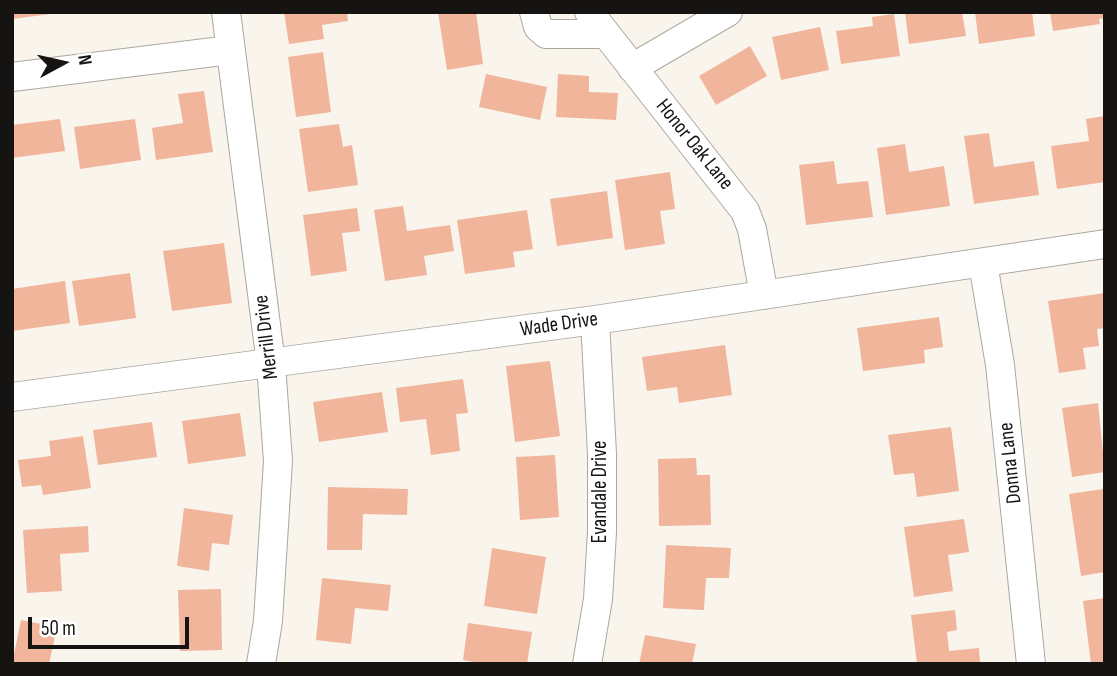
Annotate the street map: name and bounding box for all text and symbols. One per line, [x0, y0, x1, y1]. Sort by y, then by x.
north arrow [28, 28, 98, 98]
text: N [72, 53, 96, 67]
street label: Honor Oak Lane [650, 95, 738, 195]
street label: Merrill Drive [249, 293, 285, 381]
street label: Wade Drive [518, 307, 600, 343]
street label: Donna Lane [994, 421, 1028, 505]
street label: Evandale Drive [588, 441, 614, 543]
scale bar [32, 602, 192, 646]
text: 50 m [41, 616, 76, 641]

